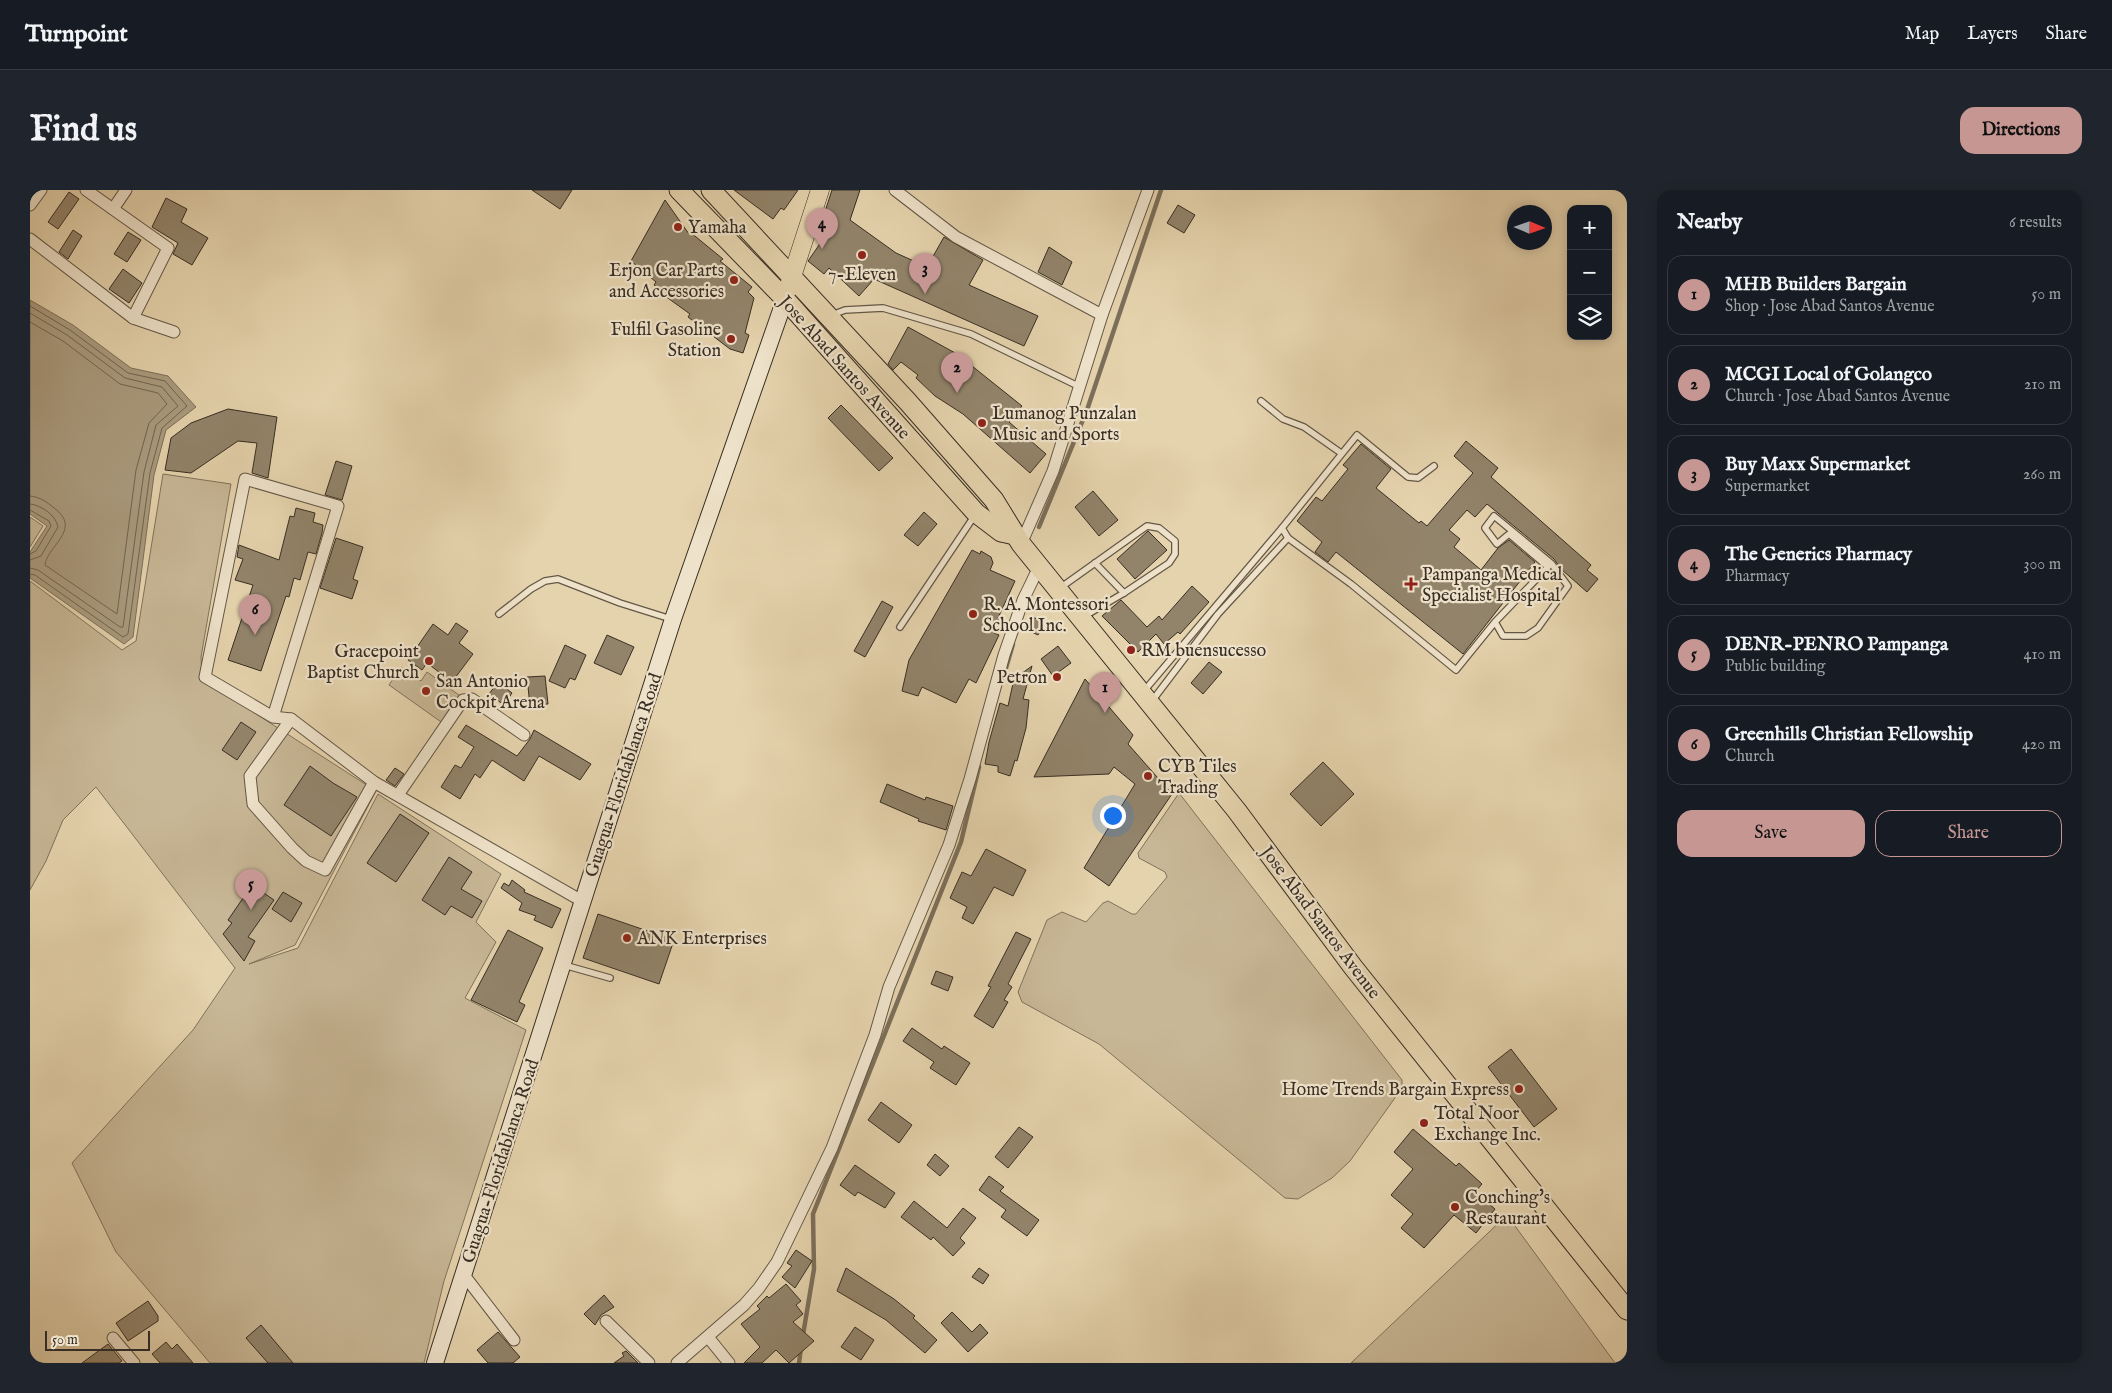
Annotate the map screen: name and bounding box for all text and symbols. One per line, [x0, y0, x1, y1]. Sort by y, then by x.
text: Turnpoint [25, 19, 128, 50]
text: Map [1905, 23, 1939, 46]
text: Layers [1967, 23, 2018, 46]
text: Share [2046, 23, 2087, 46]
button: Directions [1960, 107, 2082, 154]
text: Find us [30, 108, 137, 153]
north arrow [1507, 205, 1552, 250]
map controls [1567, 205, 1612, 340]
button: + [1567, 205, 1612, 250]
pin: 4 [806, 208, 838, 249]
text: Nearby [1677, 209, 1742, 236]
text: 6 results [2009, 213, 2062, 233]
place label: Yamaha [688, 217, 747, 240]
marker: Yamaha [672, 221, 684, 233]
marker: 7-Eleven [856, 249, 868, 261]
button: − [1567, 250, 1612, 295]
pin: 3 [909, 253, 941, 294]
place label: Erjon Car Parts and Accessories [609, 260, 724, 304]
place label: 7-Eleven [828, 264, 896, 287]
text: MHB Builders Bargain [1725, 273, 1907, 297]
marker: Erjon Car Parts and Accessories [728, 274, 740, 286]
text: 1 [1691, 285, 1697, 305]
text: 50 m [2032, 285, 2061, 305]
street label: Jose Abad Santos Avenue [772, 290, 915, 445]
button: layers [1567, 295, 1612, 340]
text: Shop · Jose Abad Santos Avenue [1725, 297, 1935, 317]
place label: Fulfil Gasoline Station [610, 319, 721, 363]
marker: Fulfil Gasoline Station [725, 333, 737, 345]
pin: 2 [941, 352, 973, 393]
text: MCGI Local of Golangco [1725, 363, 1932, 387]
text: 2 [1690, 375, 1698, 395]
text: 210 m [2024, 375, 2061, 395]
text: Church · Jose Abad Santos Avenue [1725, 387, 1950, 407]
place label: Lumanog Punzalan Music and Sports [992, 403, 1137, 447]
marker: Lumanog Punzalan Music and Sports [976, 417, 988, 429]
text: Buy Maxx Supermarket [1725, 453, 1910, 477]
text: 3 [1691, 465, 1697, 485]
text: 260 m [2023, 465, 2061, 485]
text: Supermarket [1725, 477, 1810, 497]
text: The Generics Pharmacy [1725, 543, 1912, 567]
text: 4 [1690, 555, 1698, 575]
text: 300 m [2023, 555, 2061, 575]
place label: Pampanga Medical Specialist Hospital [1422, 564, 1562, 608]
text: Pharmacy [1725, 567, 1790, 587]
marker: Pampanga Medical Specialist Hospital [1404, 577, 1418, 591]
pin: 6 [239, 594, 271, 635]
place label: R. A. Montessori School Inc. [983, 594, 1109, 638]
marker: R. A. Montessori School Inc. [967, 608, 979, 620]
text: DENR-PENRO Pampanga [1725, 633, 1948, 657]
place label: RM buensucesso [1141, 640, 1266, 663]
place label: Gracepoint Baptist Church [307, 641, 419, 685]
marker: RM buensucesso [1125, 644, 1137, 656]
text: 5 [1691, 645, 1697, 665]
text: 410 m [2024, 645, 2061, 665]
marker: Gracepoint Baptist Church [423, 655, 435, 667]
text: Public building [1725, 657, 1825, 677]
place label: Petron [997, 667, 1047, 690]
street label: Guagua-Floridablanca Road [581, 670, 668, 880]
place label: San Antonio Cockpit Arena [436, 671, 545, 715]
marker: Petron [1051, 671, 1063, 683]
pin: 1 [1089, 672, 1121, 713]
marker: San Antonio Cockpit Arena [420, 685, 432, 697]
text: Greenhills Christian Fellowship [1725, 723, 1973, 747]
text: 6 [1691, 735, 1697, 755]
text: 420 m [2022, 735, 2061, 755]
text: Church [1725, 747, 1774, 767]
place label: CYB Tiles Trading [1158, 756, 1237, 800]
marker: CYB Tiles Trading [1142, 770, 1154, 782]
your location [1100, 803, 1126, 829]
button: Save [1677, 810, 1865, 857]
button: Share [1875, 810, 2062, 857]
street label: Jose Abad Santos Avenue [1254, 840, 1385, 1004]
pin: 5 [235, 869, 267, 910]
place label: ANK Enterprises [636, 928, 767, 951]
marker: ANK Enterprises [621, 932, 633, 944]
street label: Guagua-Floridablanca Road [458, 1056, 545, 1266]
place label: Home Trends Bargain Express [1281, 1079, 1509, 1102]
marker: Home Trends Bargain Express [1513, 1083, 1525, 1095]
place label: Total Noor Exchange Inc. [1434, 1103, 1541, 1147]
marker: Total Noor Exchange Inc. [1418, 1117, 1430, 1129]
place label: Conching's Restaurant [1465, 1187, 1550, 1231]
marker: Conching's Restaurant [1449, 1201, 1461, 1213]
scale bar [45, 1328, 150, 1351]
text: 50 m [52, 1331, 78, 1349]

